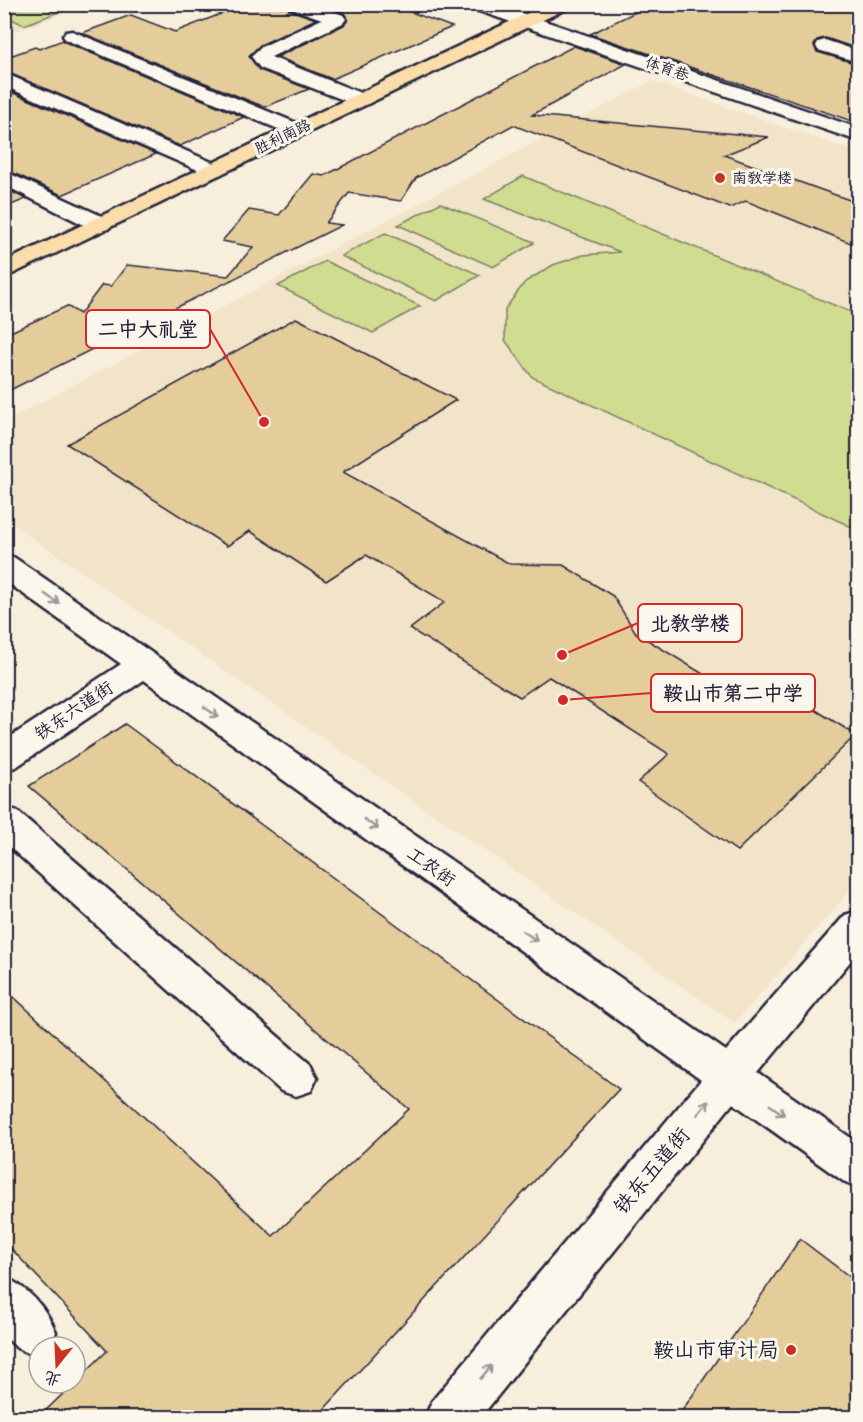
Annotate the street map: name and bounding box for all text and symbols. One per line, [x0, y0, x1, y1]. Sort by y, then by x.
street label: 体育巷 [643, 53, 691, 85]
street label: 胜利南路 [252, 115, 314, 159]
place label: 南教学楼 [732, 169, 792, 188]
marker: 南教学楼 [713, 171, 727, 185]
callout: 二中大礼堂 [86, 310, 210, 348]
text: 二中大礼堂 [98, 317, 198, 342]
one-way arrow [44, 593, 60, 605]
callout: 北教学楼 [638, 604, 742, 642]
text: 北教学楼 [650, 611, 730, 636]
callout: 鞍山市第二中学 [651, 674, 815, 712]
street label: 铁东六道街 [30, 676, 118, 746]
text: 鞍山市第二中学 [663, 681, 803, 706]
one-way arrow [203, 706, 219, 718]
one-way arrow [362, 818, 378, 830]
street label: 工农街 [402, 842, 460, 892]
one-way arrow [522, 930, 538, 942]
one-way arrow [697, 1101, 710, 1117]
one-way arrow [769, 1104, 785, 1116]
street label: 铁东五道街 [608, 1122, 696, 1220]
north arrow [27, 1335, 87, 1395]
place label: 鞍山市审计局 [653, 1337, 779, 1364]
marker: 鞍山市审计局 [784, 1343, 798, 1357]
one-way arrow [479, 1365, 493, 1380]
text: 北 [42, 1366, 63, 1390]

